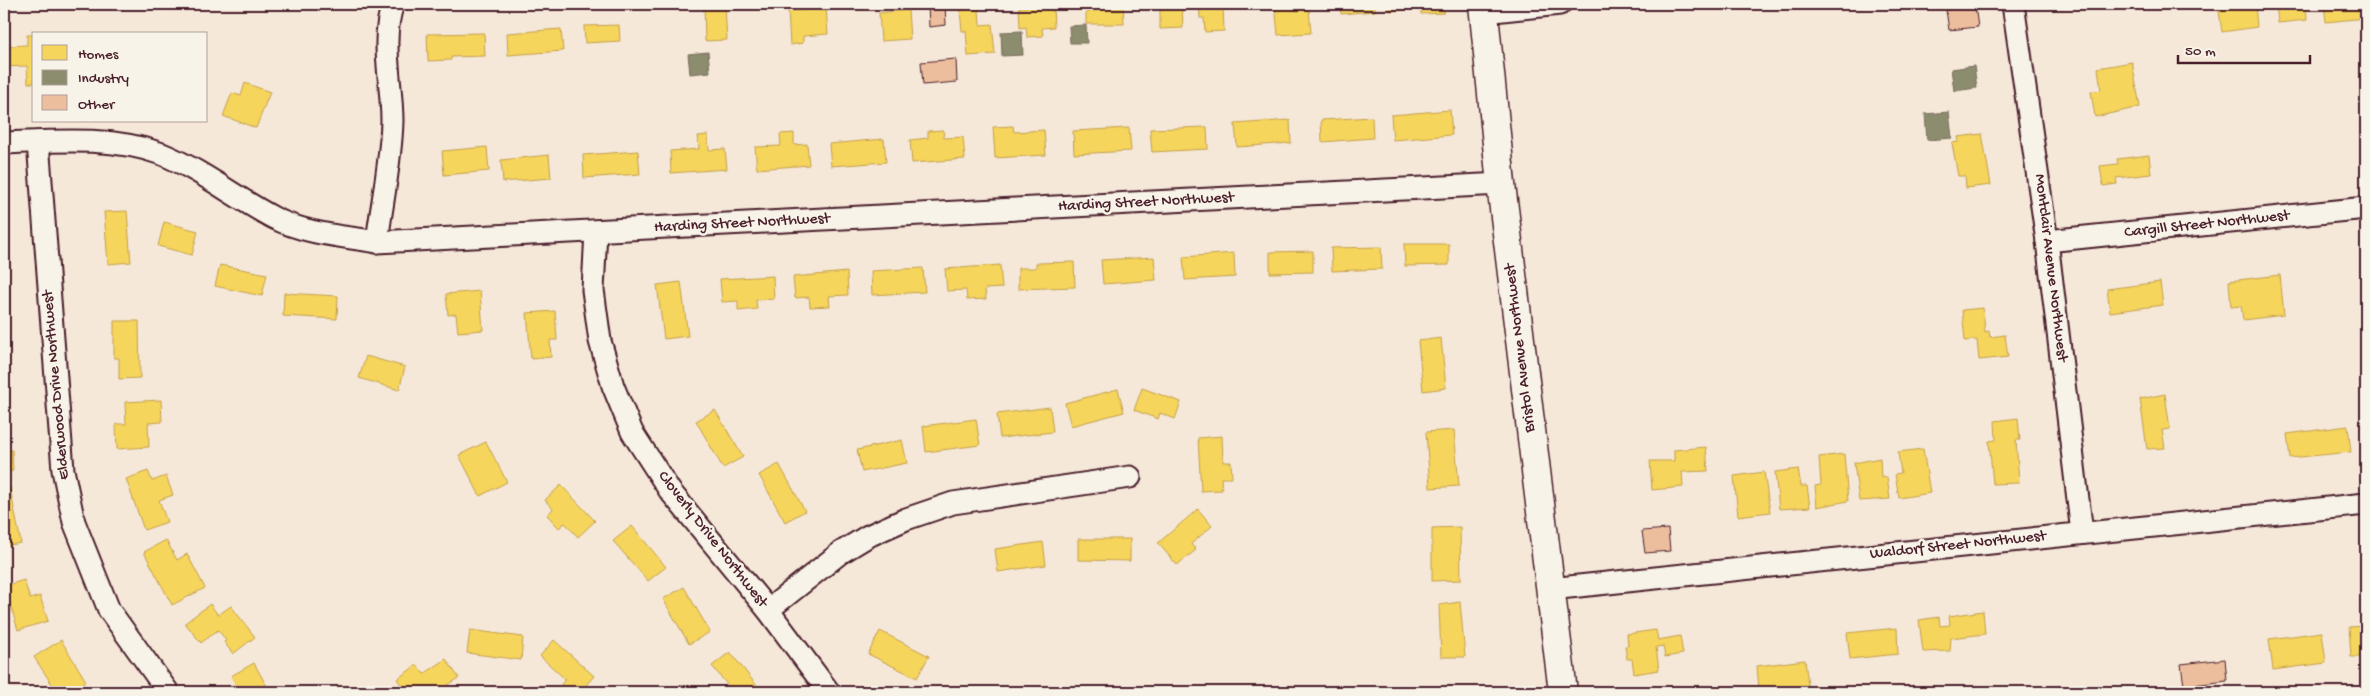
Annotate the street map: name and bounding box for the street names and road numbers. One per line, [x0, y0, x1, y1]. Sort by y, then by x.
street label: Montclair Avenue Northwest [2029, 173, 2071, 364]
street label: Harding Street Northwest [1058, 189, 1236, 217]
street label: Cargill Street Northwest [2124, 207, 2292, 243]
street label: Harding Street Northwest [654, 210, 832, 238]
street label: Bristol Avenue Northwest [1501, 261, 1541, 434]
street label: Elderwood Drive Northwest [39, 288, 75, 481]
street label: Cloverly Drive Northwest [653, 468, 772, 613]
street label: Waldorf Street Northwest [1869, 527, 2049, 565]

